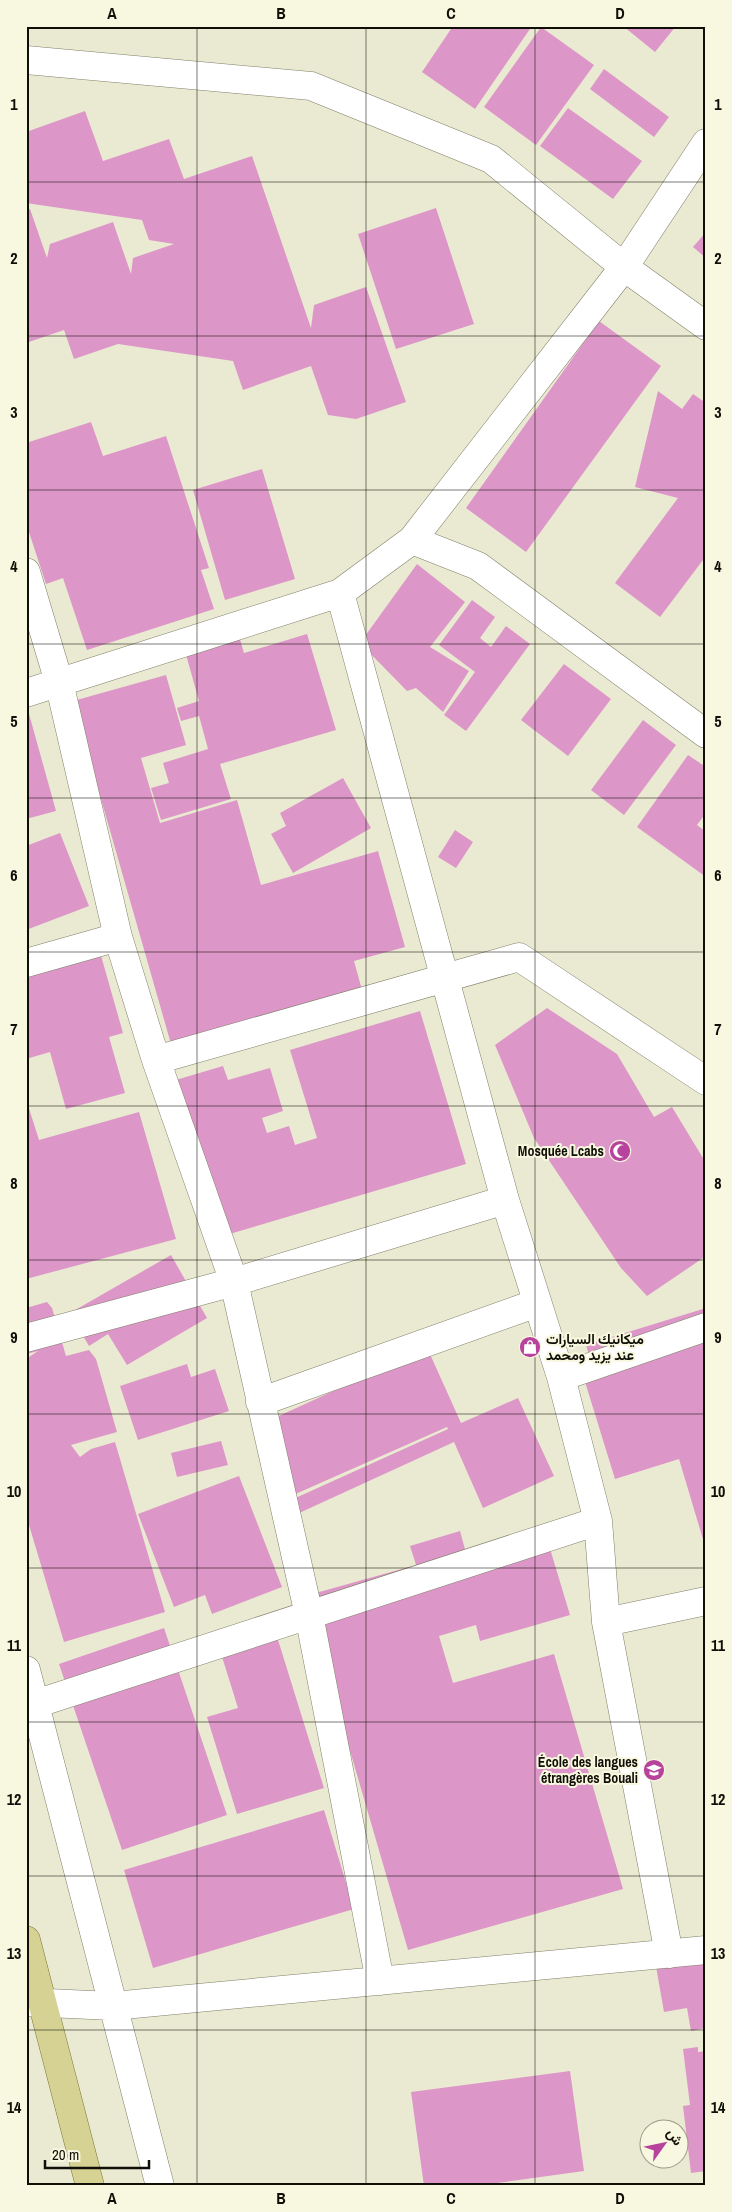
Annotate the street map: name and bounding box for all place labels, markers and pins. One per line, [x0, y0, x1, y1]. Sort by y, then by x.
mosque icon: Mosquée Lcabs [608, 1139, 632, 1163]
place label: Mosquée Lcabs [518, 1142, 604, 1160]
place label: ميكانيك السيارات عند يزيد ومحمد [546, 1330, 644, 1364]
shop icon: ميكانيك السيارات عند يزيد ومحمد [518, 1335, 542, 1359]
place label: École des langues étrangères Bouali [538, 1753, 638, 1787]
school or university icon: École des langues étrangères Bouali [642, 1758, 666, 1782]

